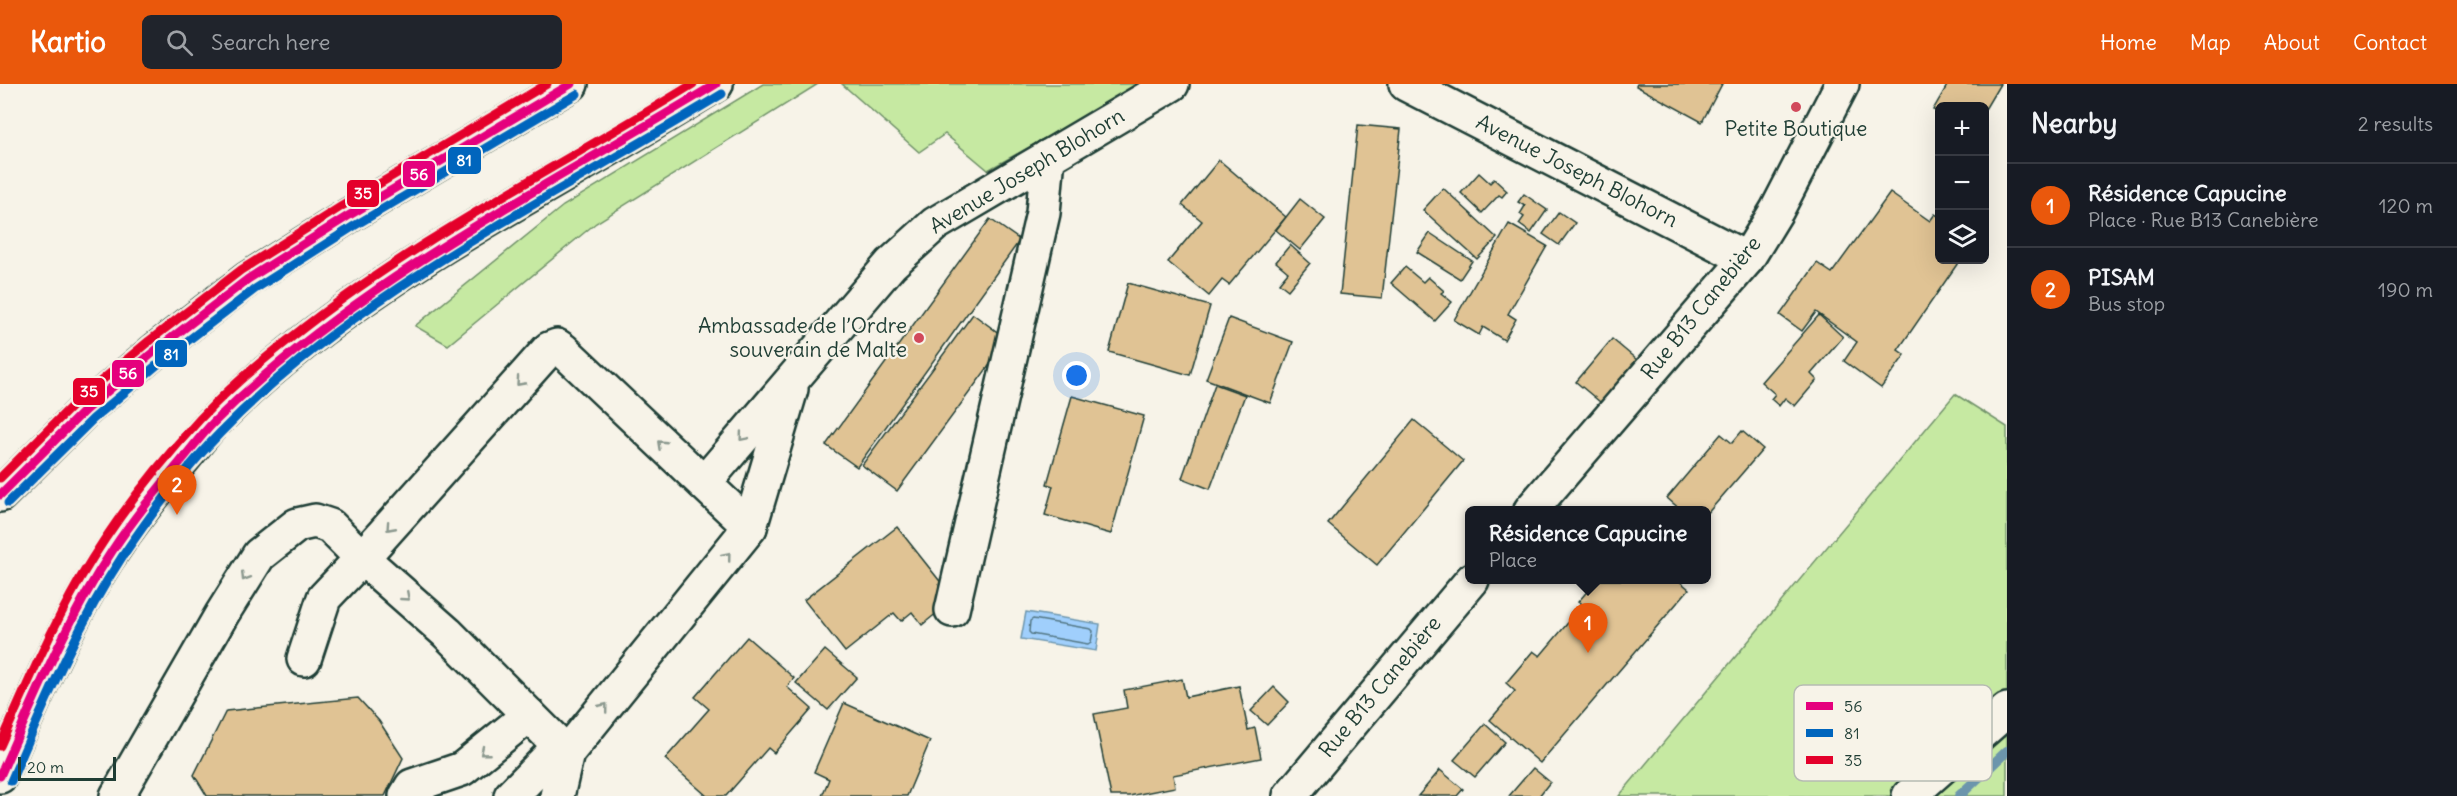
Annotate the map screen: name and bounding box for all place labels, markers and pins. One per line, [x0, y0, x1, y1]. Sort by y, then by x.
marker: Petite Boutique [1789, 100, 1803, 114]
place label: Petite Boutique [1725, 115, 1867, 142]
place label: Ambassade de l’Ordre souverain de Malte [698, 312, 907, 363]
marker: Ambassade de l’Ordre souverain de Malte [912, 331, 926, 345]
pin: 2 [158, 466, 196, 515]
pin: 1 [1568, 604, 1608, 653]

